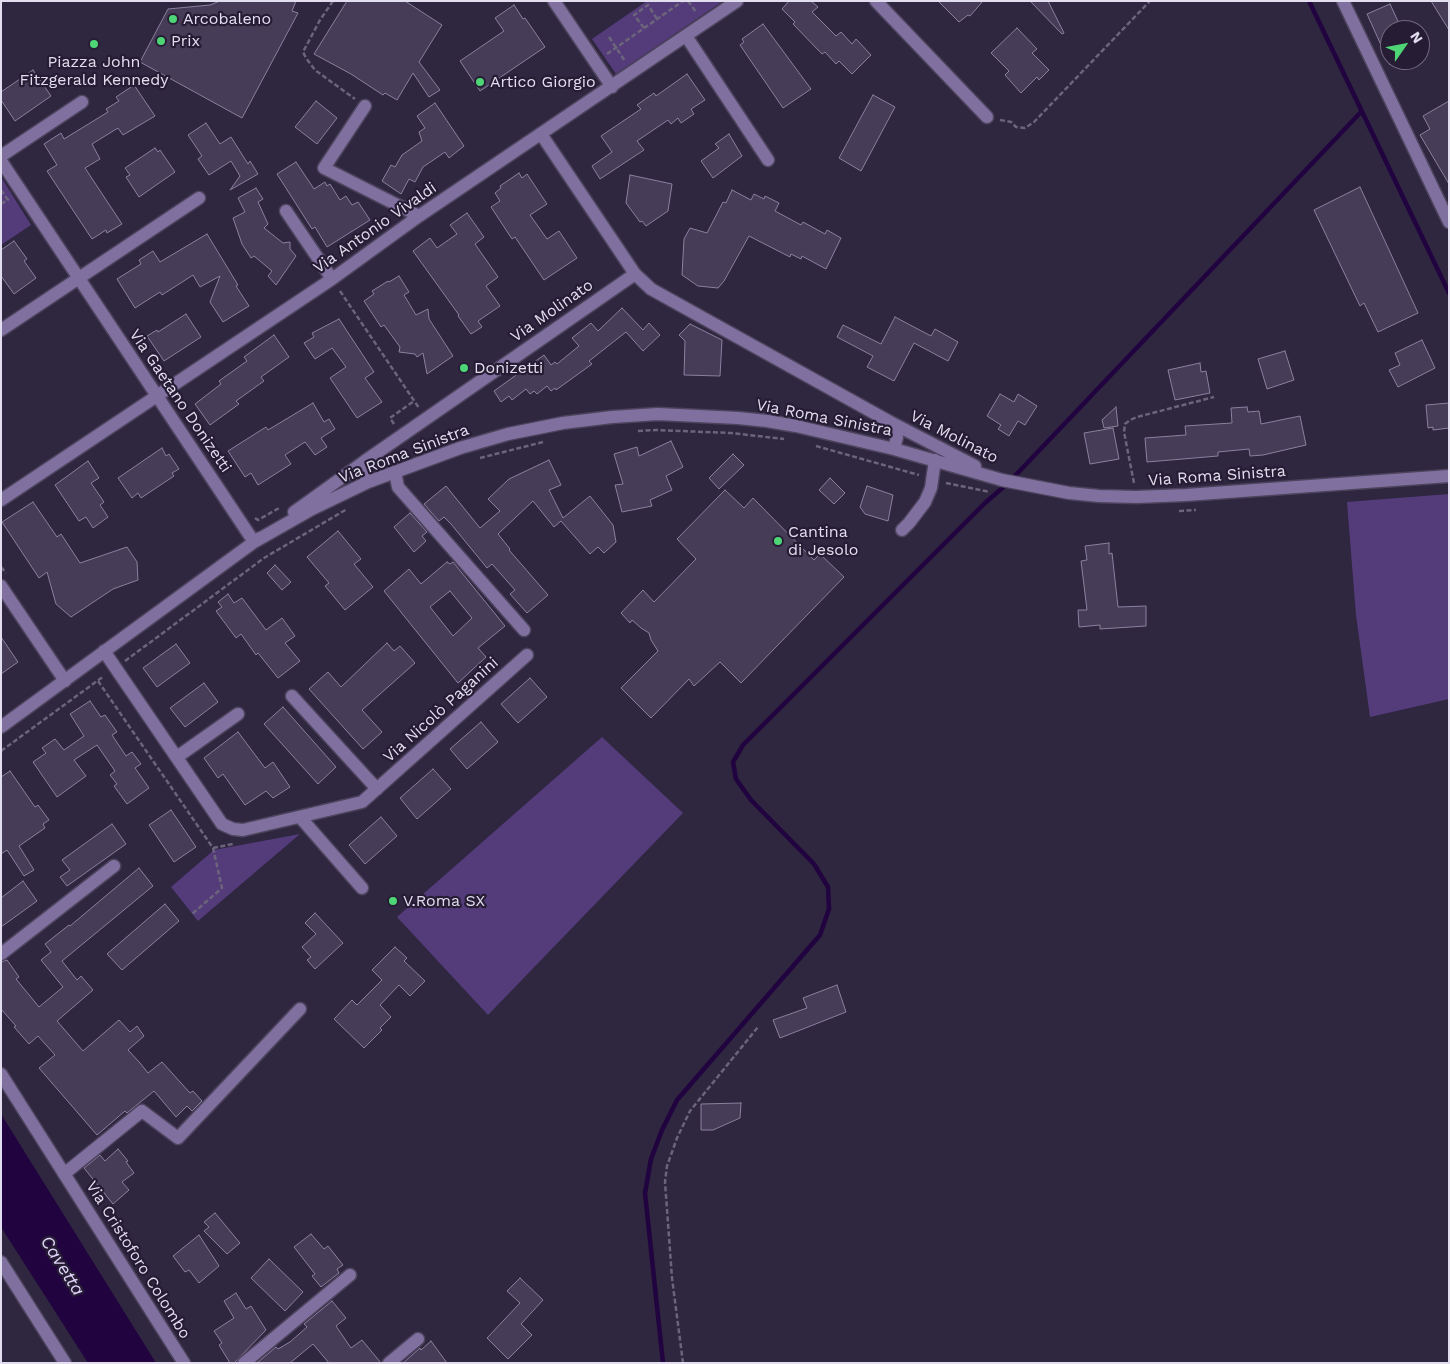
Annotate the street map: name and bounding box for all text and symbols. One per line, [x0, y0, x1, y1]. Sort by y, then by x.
place label: Arcobaleno [183, 9, 271, 29]
marker: Arcobaleno [167, 13, 179, 25]
north arrow [1380, 20, 1430, 70]
text: N [1407, 29, 1426, 46]
place label: Prix [171, 31, 200, 51]
marker: Prix [155, 35, 167, 47]
marker: Piazza John Fitzgerald Kennedy [88, 38, 100, 50]
place label: Piazza John Fitzgerald Kennedy [19, 52, 169, 90]
place label: Artico Giorgio [490, 72, 596, 92]
marker: Artico Giorgio [474, 76, 486, 88]
street label: Via Antonio Vivaldi [310, 178, 440, 278]
street label: Via Molinato [507, 275, 597, 347]
street label: Via Gaetano Donizetti [125, 326, 235, 476]
place label: Donizetti [474, 358, 543, 378]
marker: Donizetti [458, 362, 470, 374]
street label: Via Roma Sinistra [754, 395, 894, 441]
street label: Via Molinato [907, 407, 1001, 467]
street label: Via Roma Sinistra [336, 420, 472, 488]
street label: Via Roma Sinistra [1148, 462, 1286, 490]
place label: Cantina di Jesolo [788, 522, 858, 560]
marker: Cantina di Jesolo [772, 535, 784, 547]
street label: Via Nicolò Paganini [379, 653, 503, 767]
place label: V.Roma SX [403, 891, 485, 911]
marker: V.Roma SX [387, 895, 399, 907]
street label: Via Cristoforo Colombo [82, 1178, 194, 1342]
water label: Cavetta [35, 1232, 89, 1300]

